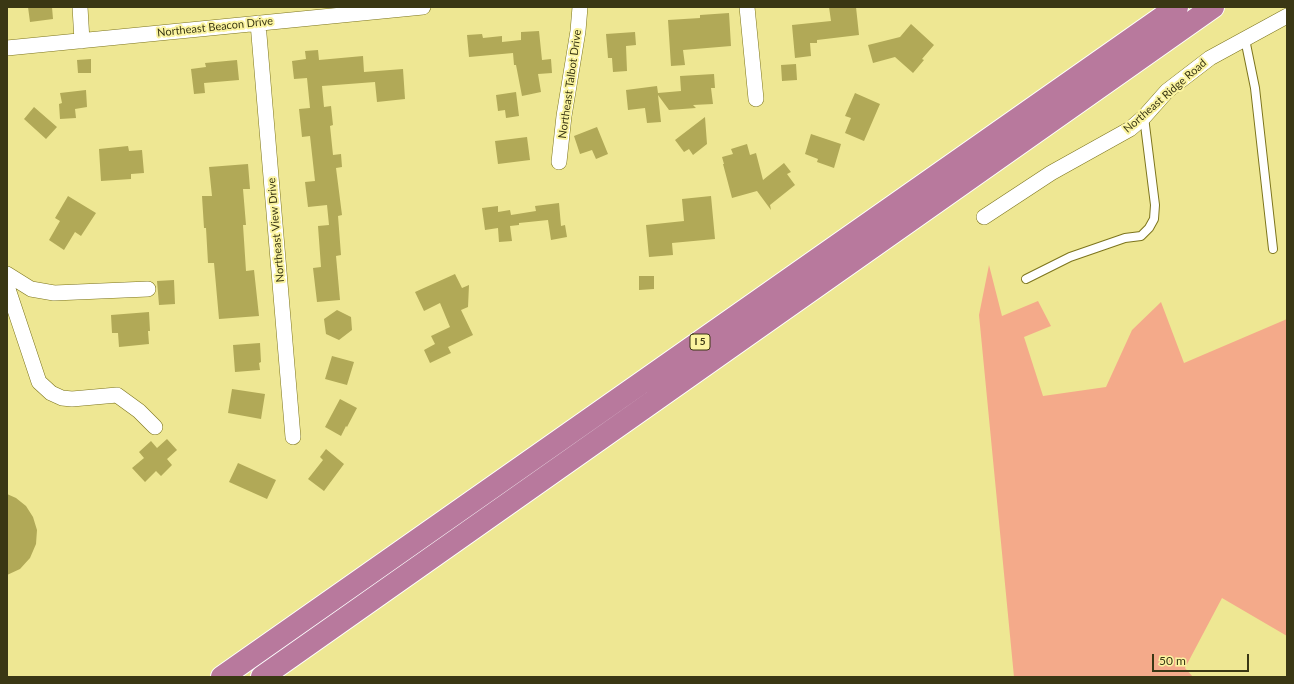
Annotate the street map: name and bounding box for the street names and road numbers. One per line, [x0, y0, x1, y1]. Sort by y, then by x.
street label: Northeast Beacon Drive [157, 14, 273, 40]
street label: Northeast Talbot Drive [556, 29, 584, 139]
street label: Northeast Ridge Road [1121, 56, 1209, 136]
street label: Northeast View Drive [265, 177, 287, 283]
road number: I 5 [690, 334, 710, 350]

